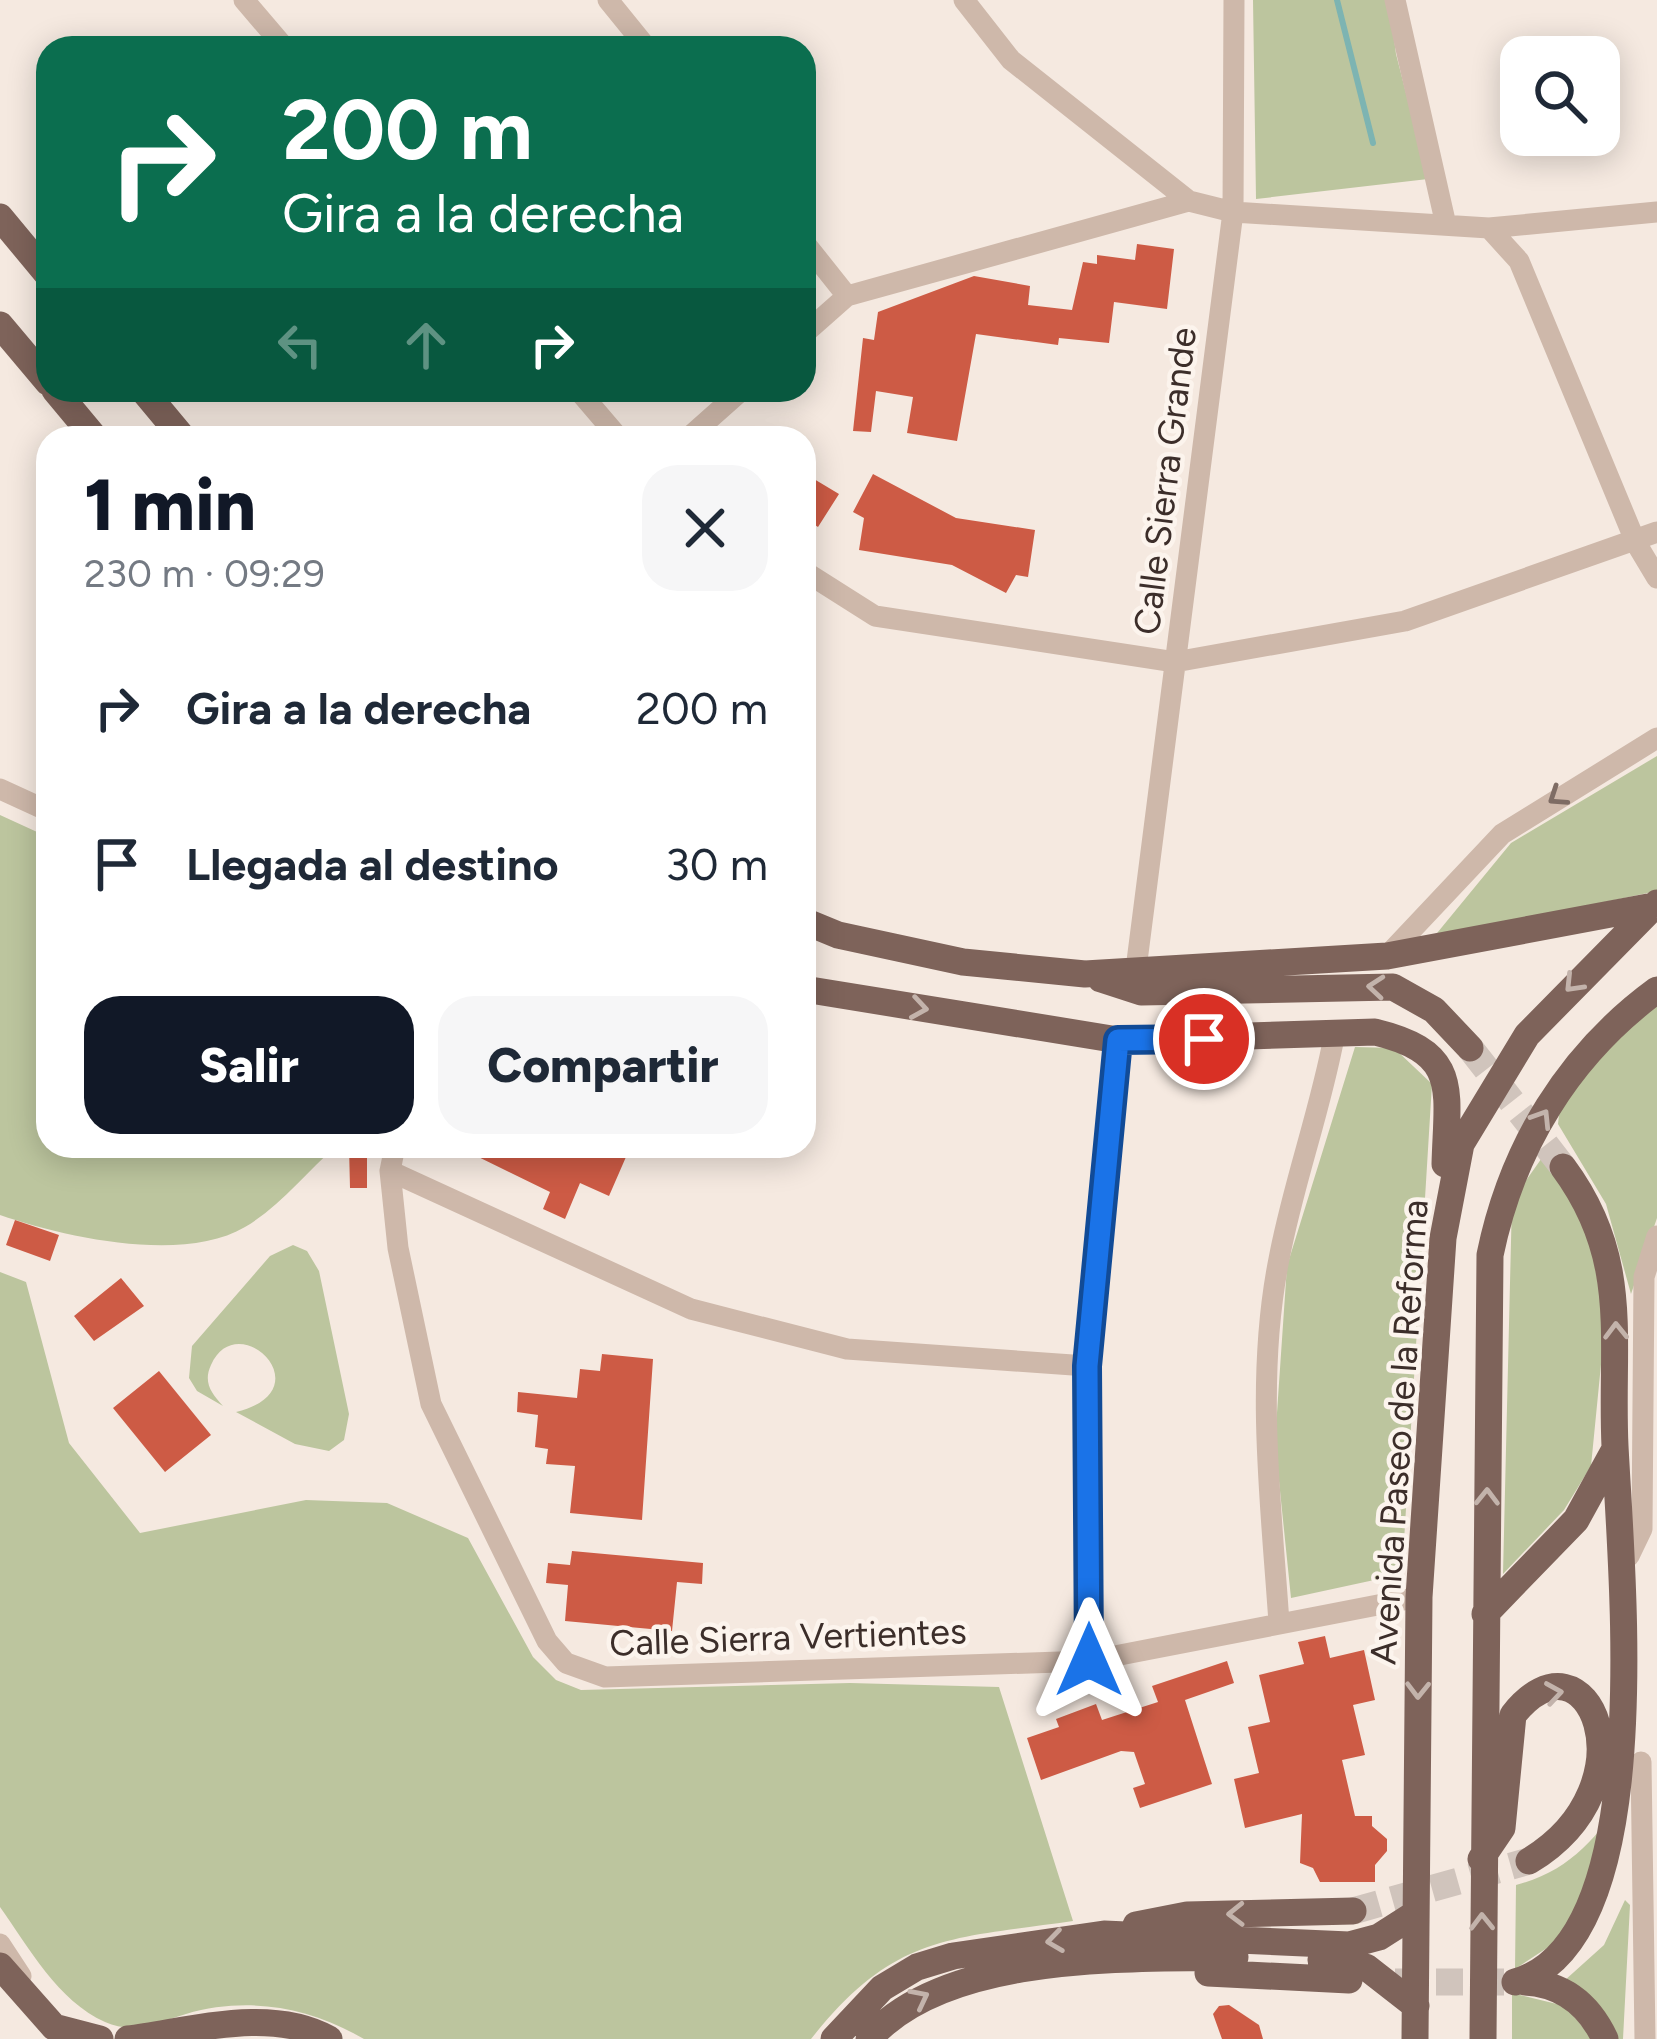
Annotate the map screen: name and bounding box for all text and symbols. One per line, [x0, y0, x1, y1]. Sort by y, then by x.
map controls [1500, 36, 1620, 156]
button: search [1500, 36, 1620, 156]
text: 200 m [282, 79, 533, 180]
icon: right [84, 84, 240, 240]
text: Gira a la derecha [282, 181, 684, 246]
icon: left [267, 312, 333, 378]
icon: ahead [393, 312, 459, 378]
icon: right [519, 312, 585, 378]
street label: Calle Sierra Grande [1125, 325, 1205, 637]
text: 1 min [84, 462, 256, 548]
button: close [642, 465, 768, 591]
text: 230 m · 09:29 [84, 550, 325, 597]
icon: right [84, 675, 150, 741]
text: Gira a la derecha [186, 681, 531, 735]
text: 200 m [636, 681, 768, 735]
one-way arrow [1548, 783, 1570, 805]
icon: arrive [84, 831, 150, 897]
text: Llegada al destino [186, 837, 559, 891]
text: 30 m [665, 837, 768, 891]
one-way arrow [1566, 970, 1588, 992]
one-way arrow [1366, 975, 1385, 1000]
pin [1153, 988, 1255, 1090]
one-way arrow [909, 994, 929, 1019]
button: Salir [84, 996, 414, 1134]
button: Compartir [438, 996, 768, 1134]
icon: arrive [1171, 1006, 1237, 1072]
one-way arrow [1528, 1109, 1550, 1131]
street label: Avenida Paseo de la Reforma [1361, 1198, 1437, 1666]
one-way arrow [1604, 1321, 1630, 1340]
one-way arrow [1474, 1487, 1500, 1505]
position arrow [1026, 1597, 1152, 1723]
street label: Calle Sierra Vertientes [609, 1609, 967, 1665]
one-way arrow [1544, 1681, 1563, 1707]
one-way arrow [1405, 1682, 1431, 1700]
one-way arrow [1226, 1901, 1245, 1927]
one-way arrow [1470, 1912, 1496, 1931]
one-way arrow [1045, 1927, 1065, 1953]
one-way arrow [908, 1990, 930, 2013]

